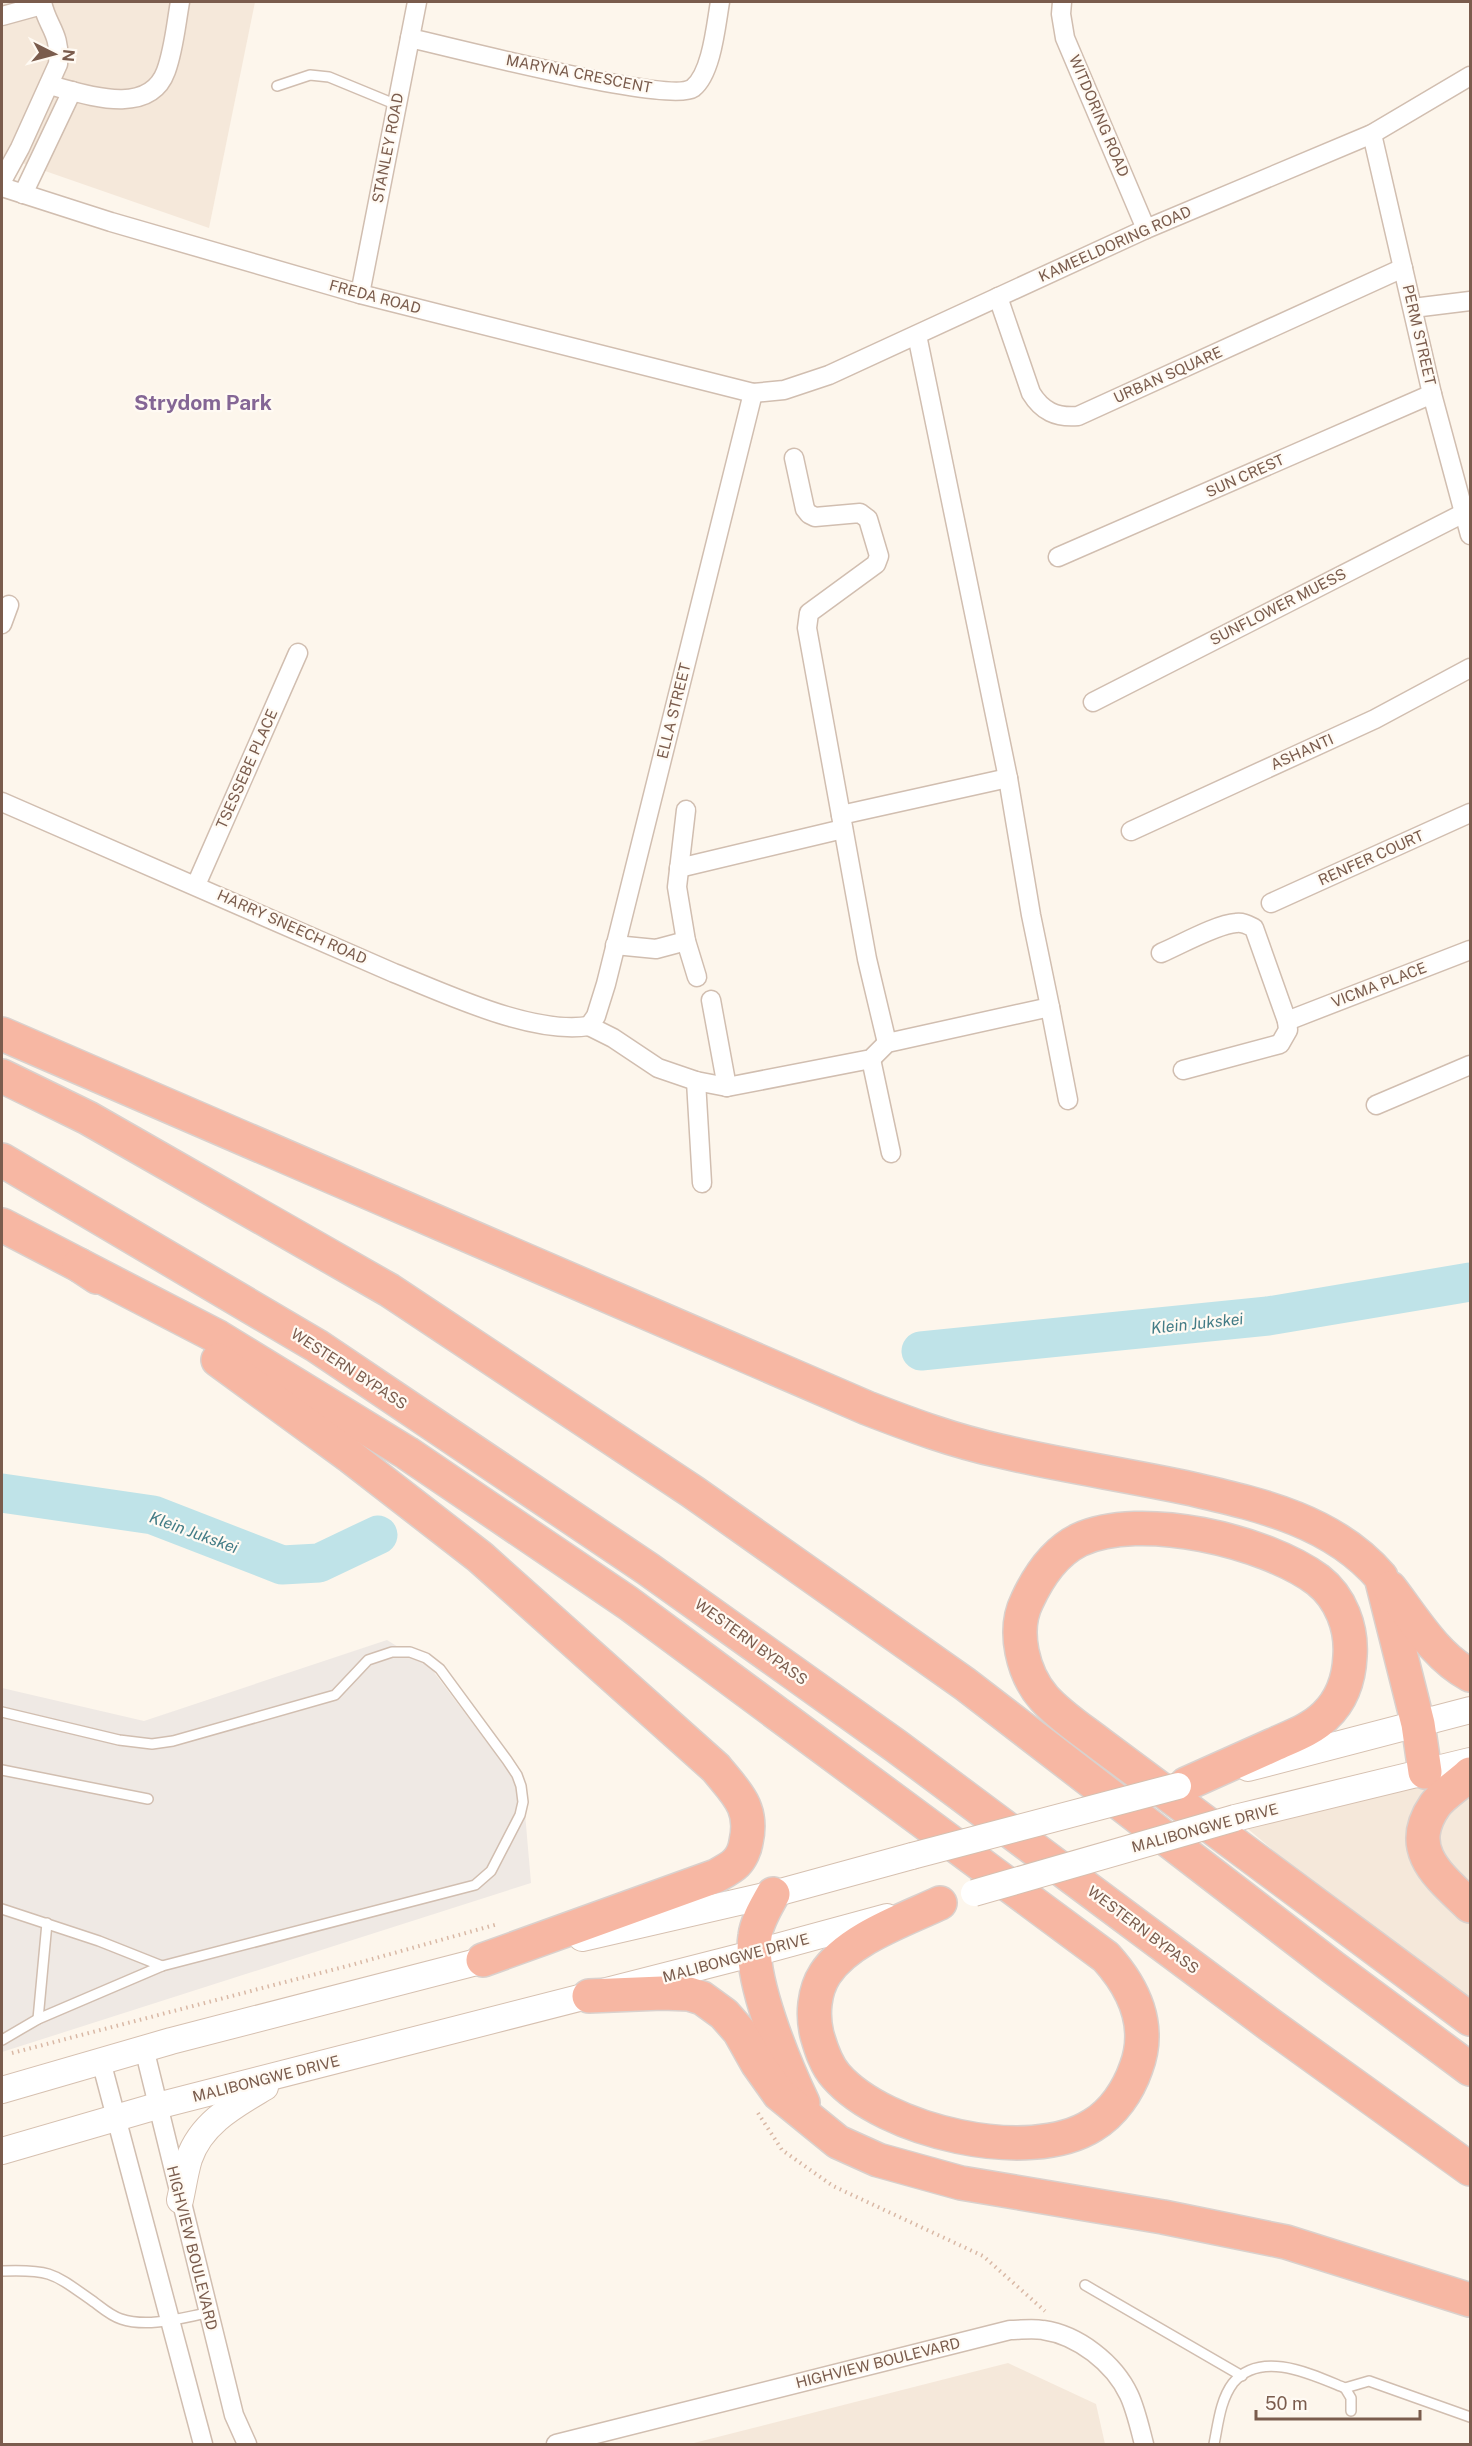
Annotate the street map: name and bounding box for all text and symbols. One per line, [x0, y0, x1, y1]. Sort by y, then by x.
north arrow [24, 24, 84, 84]
text: N [58, 48, 79, 63]
street label: MARYNA CRESCENT [505, 51, 654, 96]
street label: WITDORING ROAD [1066, 52, 1133, 179]
street label: STANLEY ROAD [369, 91, 407, 204]
street label: KAMEELDORING ROAD [1036, 202, 1194, 285]
street label: FREDA ROAD [327, 276, 423, 317]
street label: PERM STREET [1400, 283, 1439, 387]
street label: URBAN SQUARE [1111, 343, 1225, 406]
district label: Strydom Park [134, 390, 272, 415]
street label: SUN CREST [1203, 451, 1287, 500]
street label: SUNFLOWER MUESS [1207, 565, 1349, 648]
street label: ELLA STREET [653, 661, 694, 760]
street label: TSESSEBE PLACE [213, 706, 281, 831]
street label: ASHANTI [1268, 730, 1336, 773]
street label: RENFER COURT [1315, 827, 1426, 888]
street label: HARRY SNEECH ROAD [215, 886, 370, 967]
street label: VICMA PLACE [1329, 959, 1429, 1010]
water label: Klein Jukskei [1150, 1309, 1244, 1338]
street label: WESTERN BYPASS [288, 1325, 410, 1412]
water label: Klein Jukskei [147, 1508, 241, 1557]
street label: WESTERN BYPASS [692, 1595, 811, 1688]
street label: MALIBONGWE DRIVE [1130, 1800, 1280, 1855]
street label: WESTERN BYPASS [1084, 1882, 1202, 1977]
street label: MALIBONGWE DRIVE [661, 1930, 811, 1985]
street label: MALIBONGWE DRIVE [191, 2052, 341, 2105]
street label: HIGHVIEW BOULEVARD [164, 2164, 221, 2332]
street label: HIGHVIEW BOULEVARD [794, 2334, 962, 2391]
scale bar [1256, 2383, 1420, 2421]
text: 50 m [1265, 2393, 1308, 2414]

